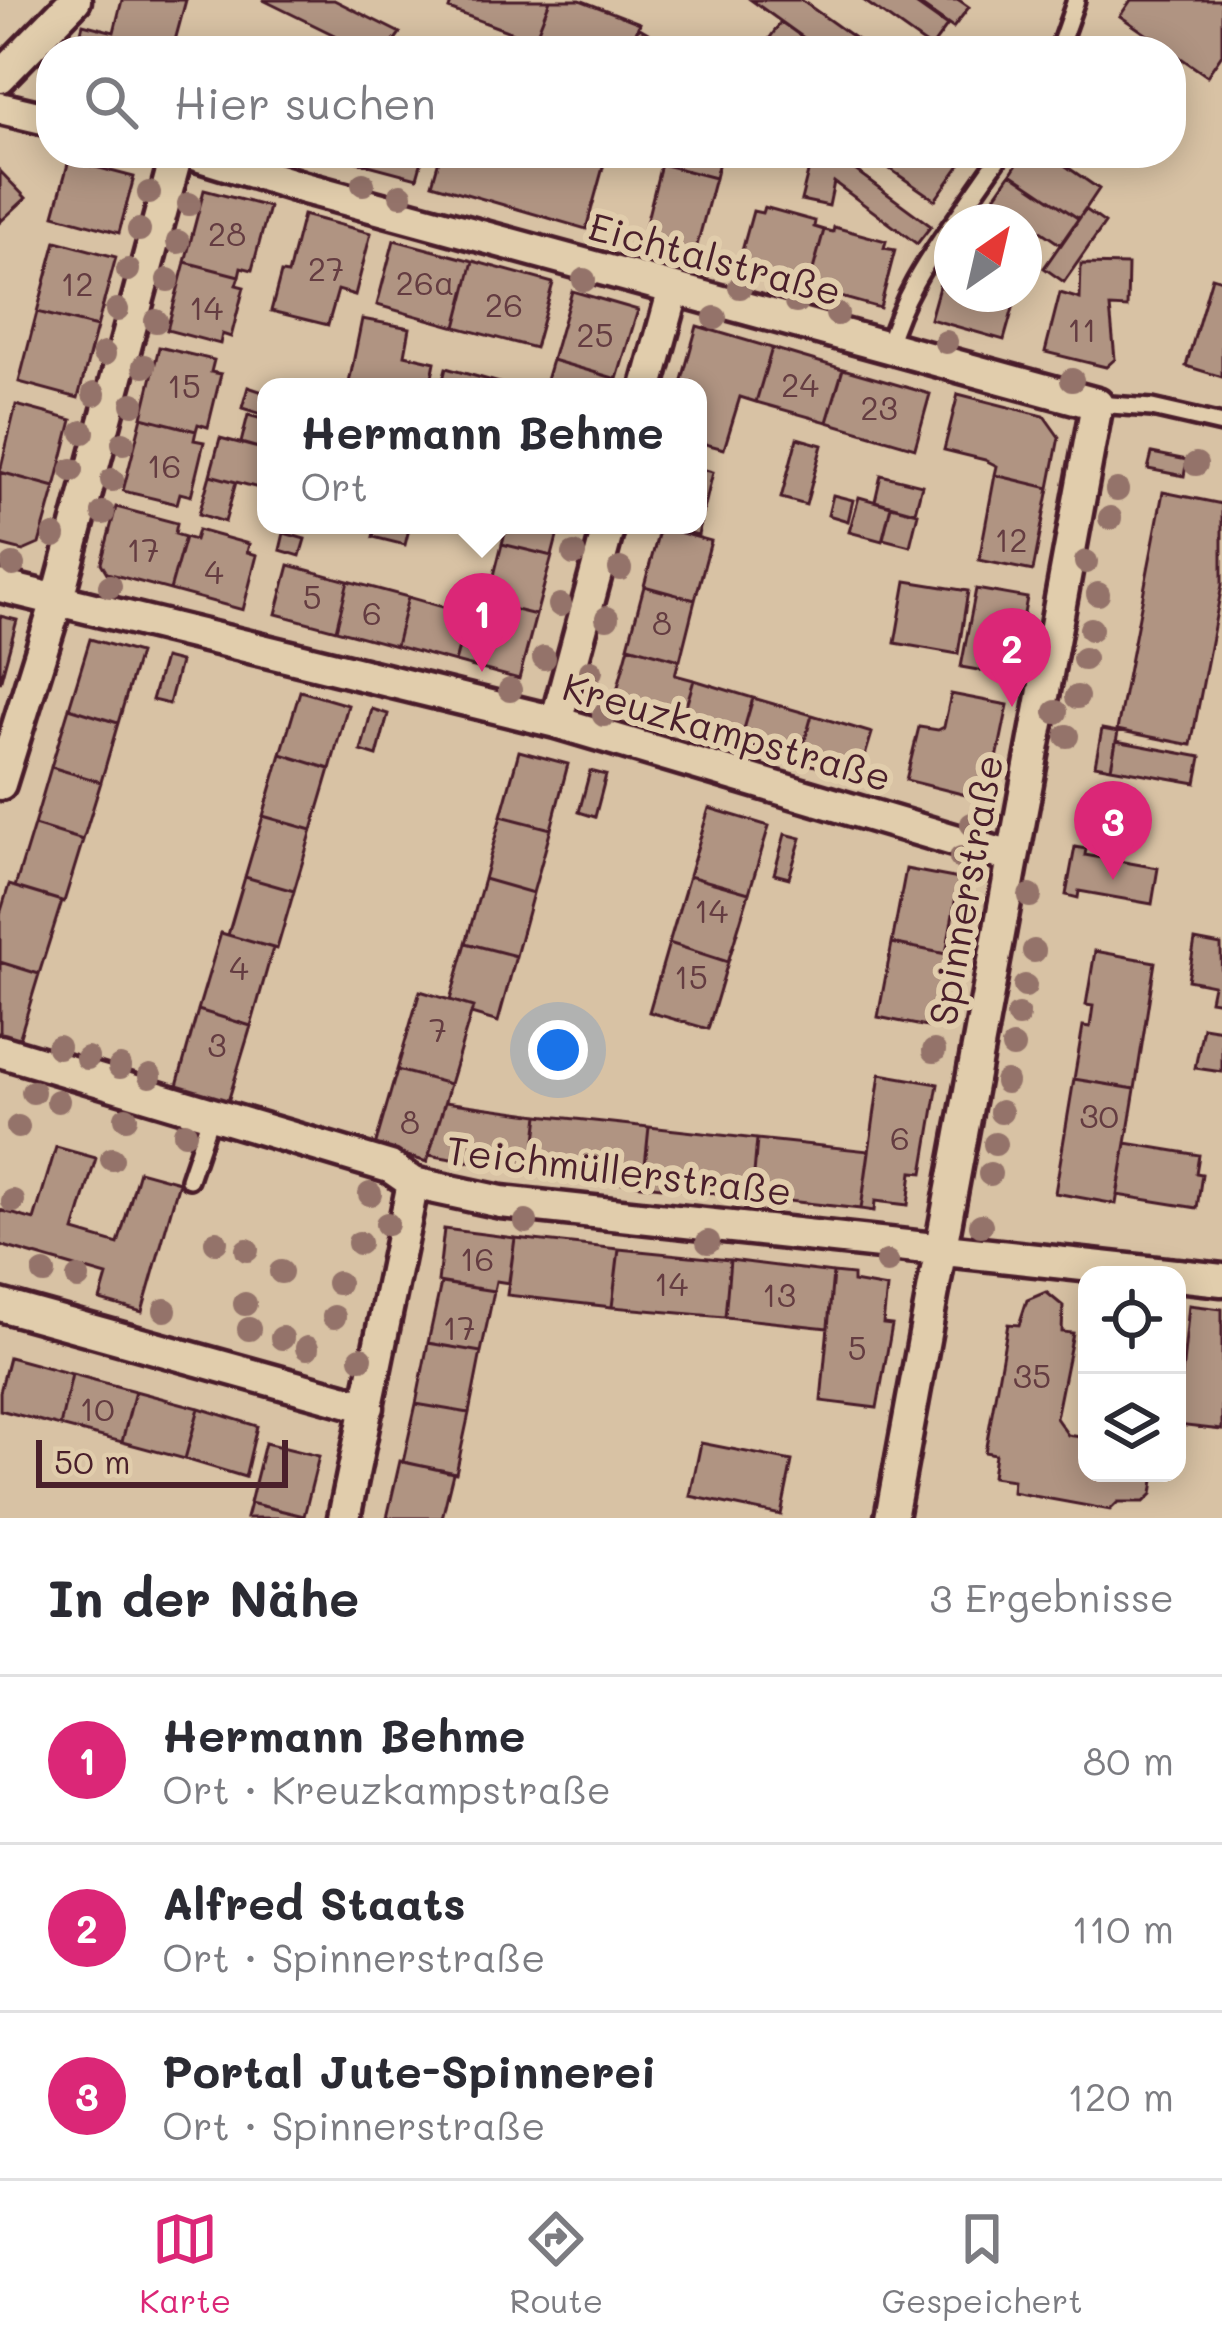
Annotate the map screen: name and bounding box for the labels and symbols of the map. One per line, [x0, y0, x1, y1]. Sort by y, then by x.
street label: Eichtalstraße [584, 199, 847, 316]
north arrow [934, 204, 1042, 312]
house number: 28 [208, 211, 246, 254]
house number: 27 [308, 246, 344, 289]
house number: 26a [396, 260, 454, 303]
house number: 12 [60, 261, 94, 304]
house number: 26 [485, 282, 523, 325]
house number: 14 [189, 285, 224, 328]
house number: 11 [1067, 307, 1097, 350]
house number: 25 [576, 312, 614, 355]
house number: 24 [781, 362, 819, 405]
house number: 15 [167, 363, 201, 406]
house number: 23 [860, 385, 898, 428]
house number: 16 [147, 443, 181, 486]
house number: 12 [994, 517, 1028, 560]
house number: 17 [126, 527, 160, 570]
house number: 4 [204, 549, 224, 592]
pin: 1 [443, 573, 521, 672]
house number: 5 [302, 574, 322, 617]
house number: 6 [362, 590, 382, 633]
house number: 8 [652, 600, 672, 643]
pin: 2 [973, 608, 1051, 707]
street label: Kreuzkampstraße [557, 659, 898, 802]
street label: Spinnerstraße [916, 751, 1013, 1029]
pin: 3 [1074, 781, 1152, 880]
house number: 14 [694, 888, 729, 931]
house number: 4 [229, 945, 249, 988]
house number: 15 [674, 954, 708, 997]
house number: 7 [429, 1007, 447, 1050]
your location [528, 1020, 588, 1080]
house number: 3 [207, 1022, 227, 1065]
house number: 30 [1079, 1093, 1119, 1136]
house number: 8 [400, 1099, 420, 1142]
house number: 6 [890, 1115, 910, 1158]
street label: Teichmüllerstraße [444, 1123, 795, 1216]
house number: 16 [460, 1236, 494, 1279]
house number: 14 [654, 1261, 689, 1304]
house number: 13 [762, 1272, 796, 1315]
house number: 17 [442, 1305, 476, 1348]
house number: 5 [847, 1325, 867, 1368]
house number: 35 [1013, 1353, 1051, 1396]
house number: 10 [79, 1386, 115, 1429]
scale bar [36, 1434, 288, 1487]

